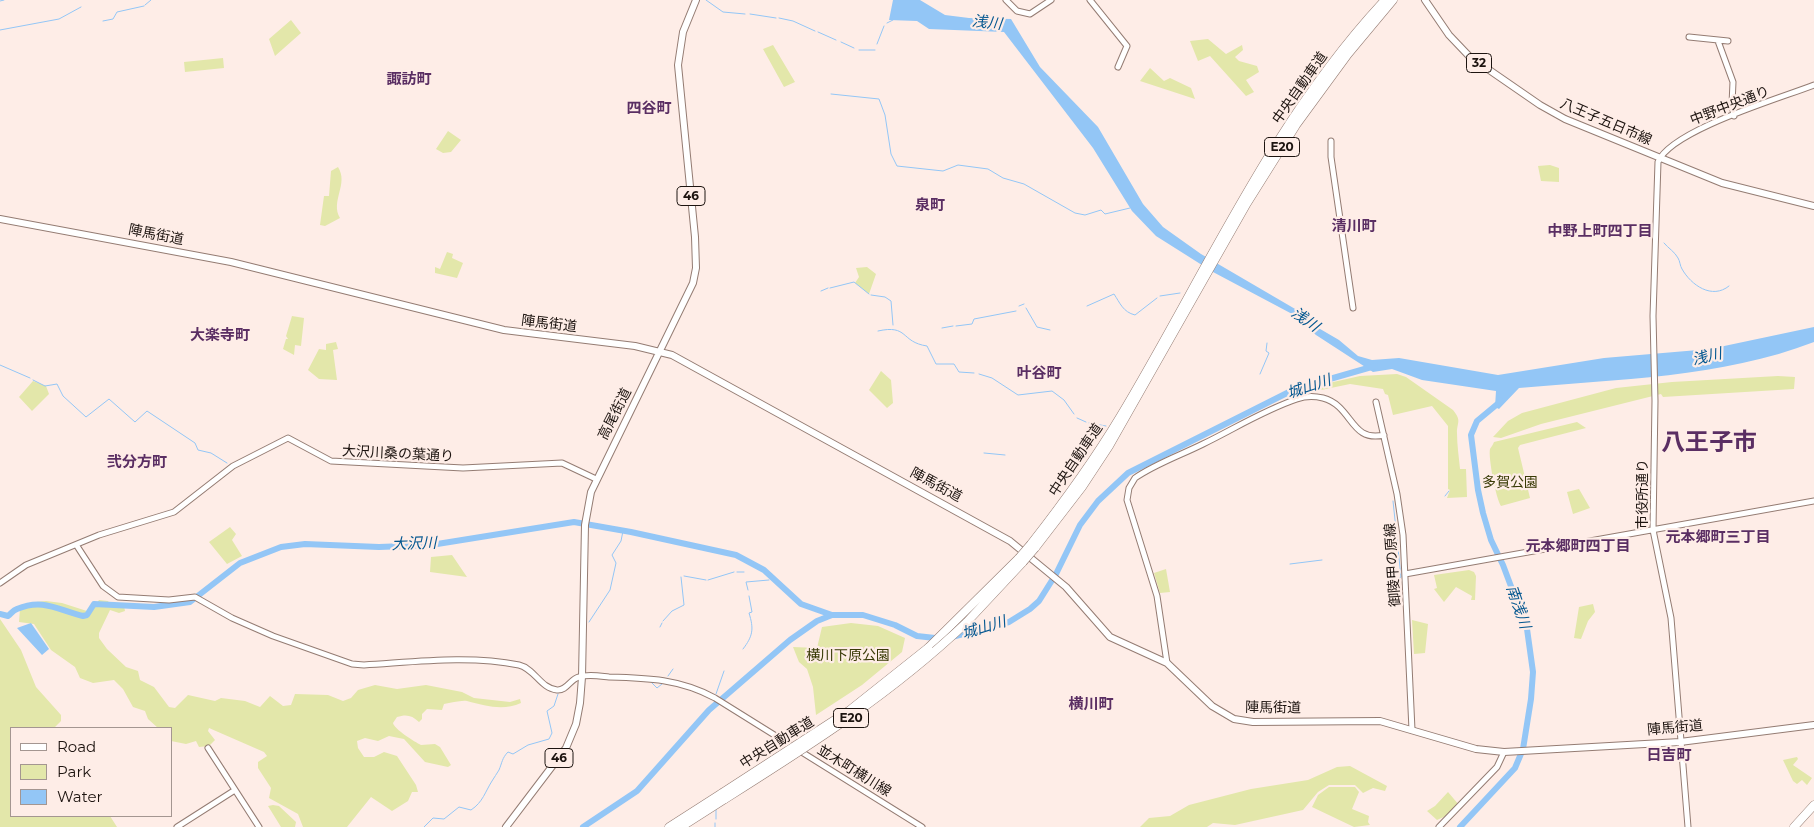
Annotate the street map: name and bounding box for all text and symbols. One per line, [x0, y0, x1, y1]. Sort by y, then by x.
water label: 浅川 [971, 12, 1003, 34]
street label: 中央自動車道 [1269, 49, 1331, 127]
road number: 32 [1466, 54, 1492, 72]
district label: 諏訪町 [387, 71, 431, 89]
street label: 中野中央通り [1688, 83, 1772, 129]
street label: 八王子五日市線 [1558, 95, 1654, 149]
district label: 四谷町 [627, 100, 671, 118]
road number: E20 [1264, 138, 1300, 156]
road number: 46 [677, 187, 705, 206]
district label: 泉町 [915, 197, 945, 215]
district label: 清川町 [1332, 218, 1376, 236]
street label: 陣馬街道 [127, 221, 185, 249]
district label: 中野上町四丁目 [1548, 223, 1652, 241]
water label: 浅川 [1288, 304, 1322, 336]
street label: 陣馬街道 [520, 312, 578, 336]
district label: 大楽寺町 [190, 327, 250, 345]
water label: 浅川 [1690, 345, 1724, 369]
district label: 叶谷町 [1017, 365, 1061, 383]
water label: 城山川 [1285, 371, 1333, 403]
street label: 高尾街道 [595, 385, 635, 443]
street label: 中央自動車道 [1046, 420, 1106, 500]
district label: 八王子市 [1661, 429, 1757, 457]
street label: 大沢川桑の葉通り [342, 443, 454, 465]
district label: 弐分方町 [107, 454, 167, 472]
street label: 市役所通り [1635, 459, 1651, 529]
street label: 陣馬街道 [907, 464, 965, 506]
park label: 多賀公園 [1482, 475, 1538, 491]
street label: 御陵甲の原線 [1382, 523, 1404, 607]
district label: 元本郷町三丁目 [1666, 529, 1770, 547]
water label: 大沢川 [391, 534, 437, 554]
district label: 元本郷町四丁目 [1526, 538, 1630, 556]
water label: 南浅川 [1502, 583, 1534, 631]
water label: 城山川 [960, 613, 1008, 643]
park label: 横川下原公園 [806, 648, 890, 664]
district label: 横川町 [1069, 696, 1113, 714]
street label: 陣馬街道 [1245, 699, 1301, 717]
road number: E20 [834, 708, 868, 728]
street label: 中央自動車道 [737, 714, 817, 772]
street label: 陣馬街道 [1646, 717, 1704, 739]
legend [10, 727, 172, 817]
text: Road [57, 737, 96, 756]
street label: 並木町横川線 [814, 742, 894, 800]
district label: 日吉町 [1647, 747, 1691, 765]
road number: 46 [545, 748, 573, 768]
text: Park [57, 762, 91, 781]
text: Water [57, 787, 103, 806]

